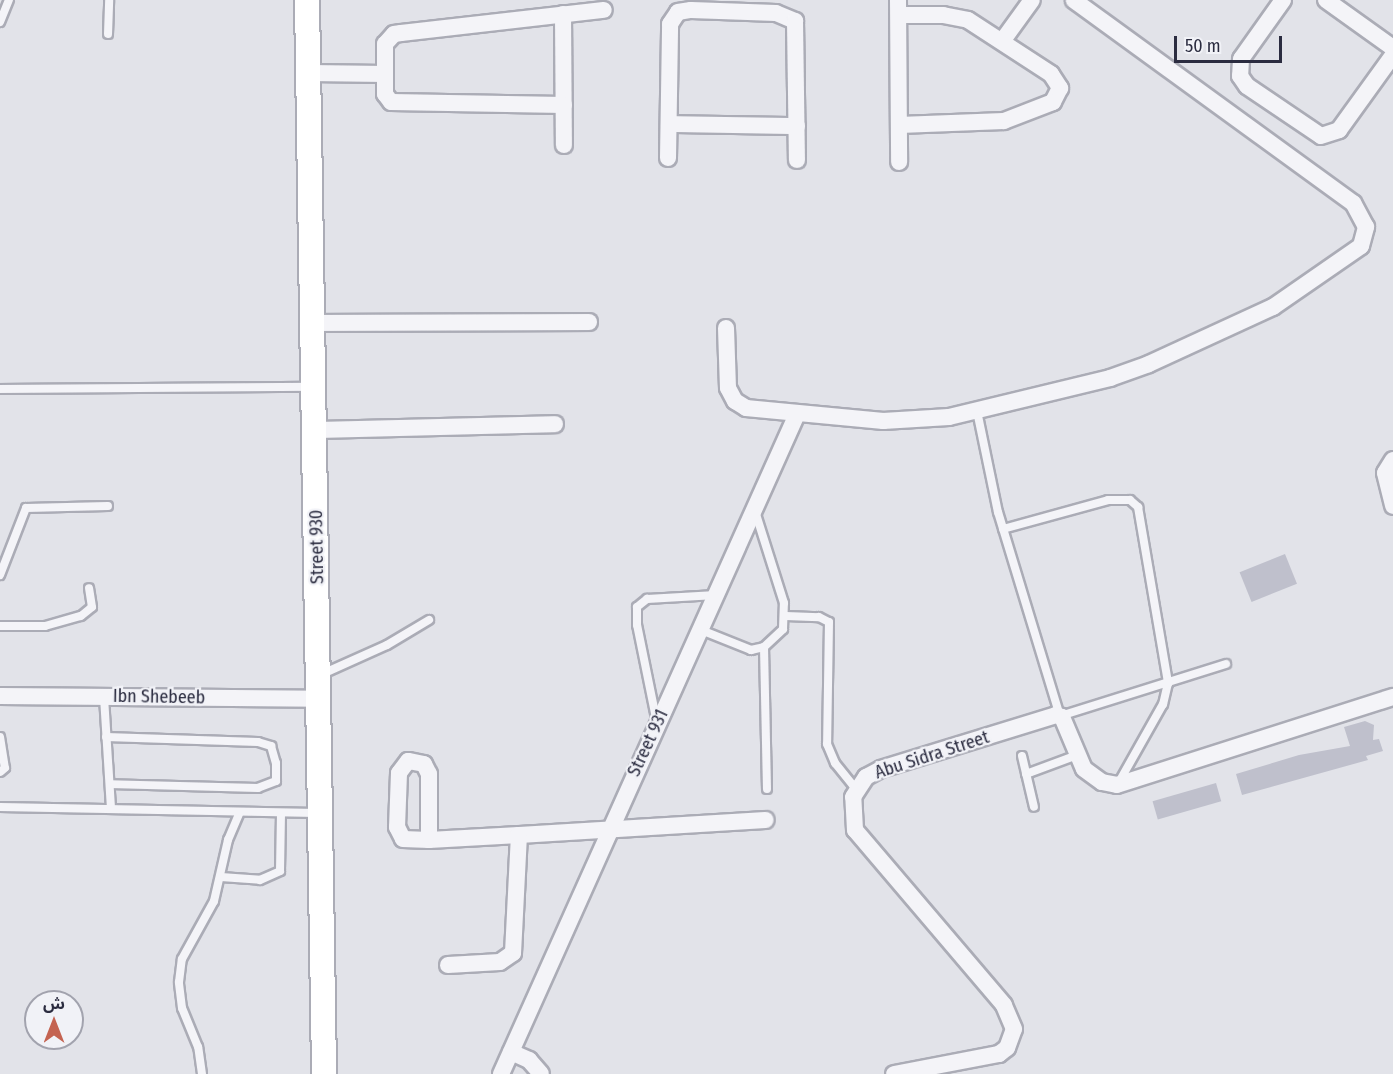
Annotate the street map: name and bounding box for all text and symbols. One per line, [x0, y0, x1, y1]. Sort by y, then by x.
scale bar [1177, 24, 1285, 62]
text: 50 m [1185, 35, 1221, 57]
street label: Street 930 [306, 510, 328, 584]
street label: Ibn Shebeeb [113, 685, 205, 709]
street label: Street 931 [623, 706, 673, 780]
street label: Abu Sidra Street [872, 726, 992, 784]
north arrow [24, 990, 84, 1050]
text: ش [43, 994, 65, 1013]

